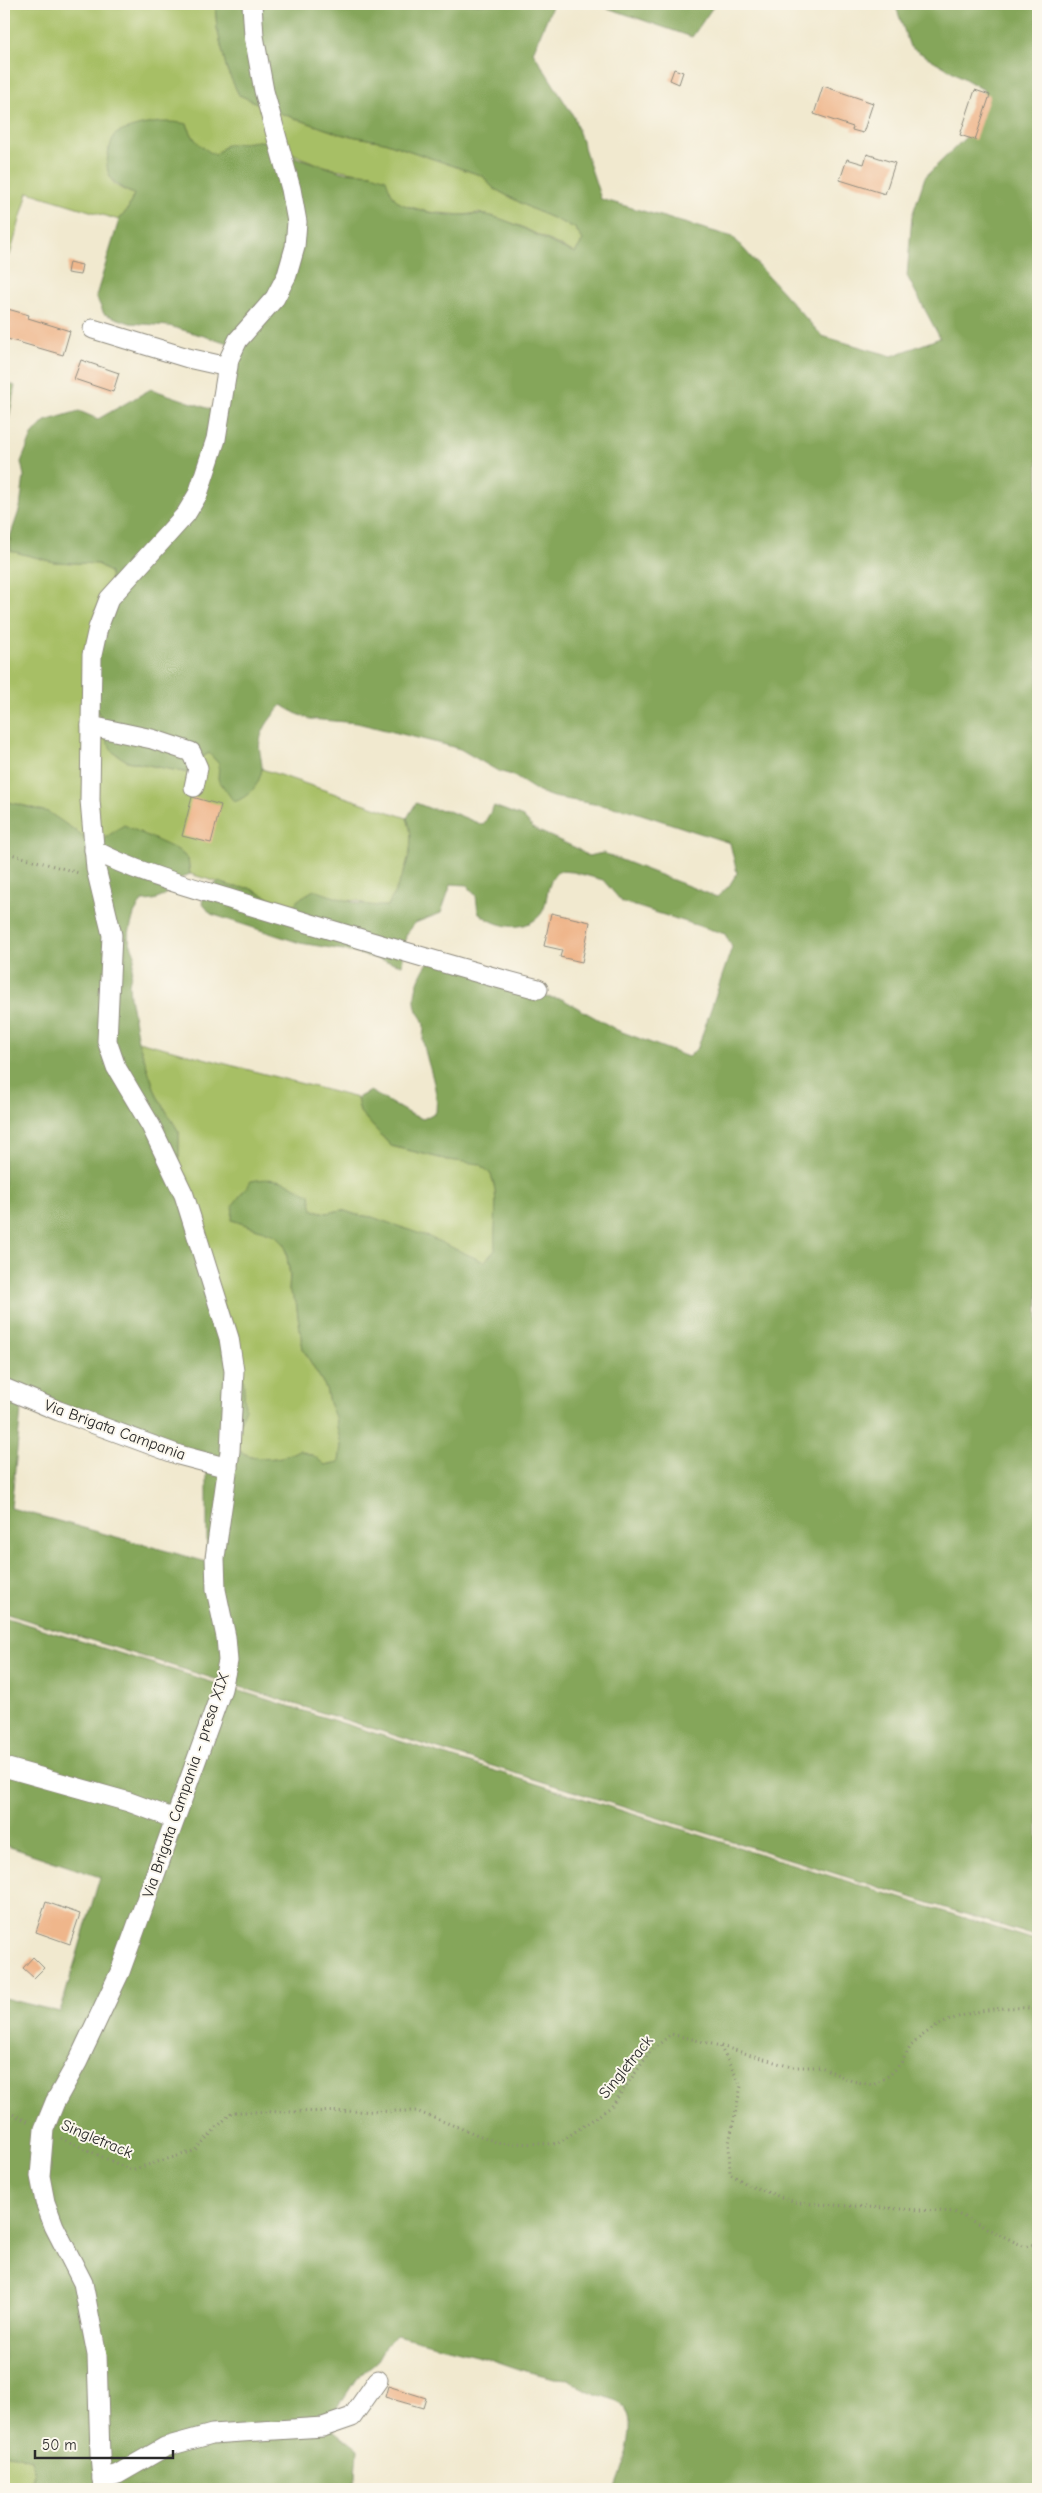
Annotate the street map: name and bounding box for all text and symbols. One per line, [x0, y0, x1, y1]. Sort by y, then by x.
street label: Via Brigata Campania [42, 1396, 188, 1464]
street label: Via Brigata Campania - presa XIX [139, 1670, 233, 1900]
street label: Singletrack [595, 2032, 657, 2102]
street label: Singletrack [59, 2116, 136, 2162]
scale bar [35, 2428, 172, 2460]
text: 50 m [42, 2436, 77, 2454]

